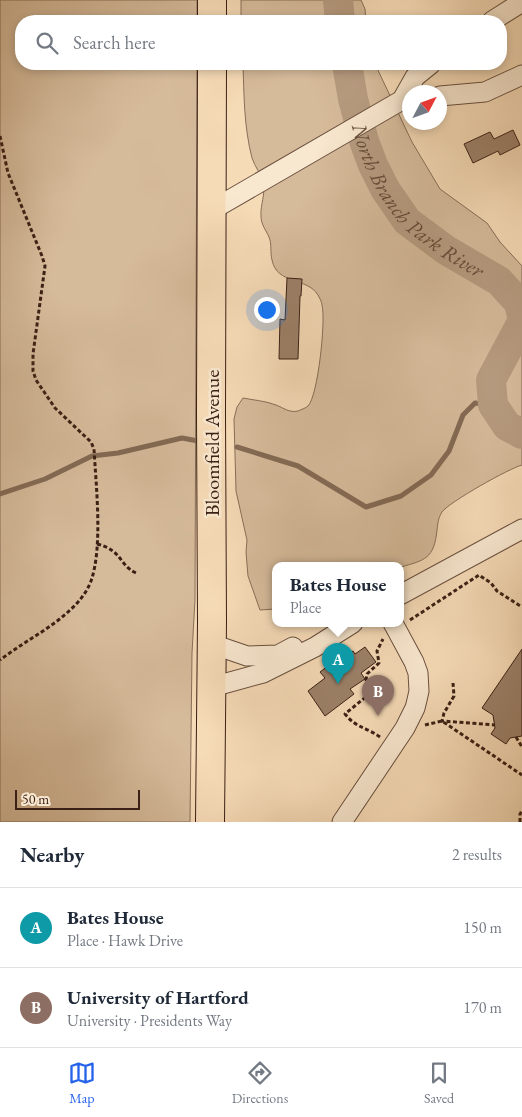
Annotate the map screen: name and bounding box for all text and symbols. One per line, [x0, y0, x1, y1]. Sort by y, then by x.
search box [15, 15, 507, 70]
icon: search [33, 29, 61, 57]
text: Search here [73, 30, 155, 55]
north arrow [402, 85, 447, 130]
water label: North Branch Park River [346, 119, 490, 283]
your location [254, 297, 280, 323]
street label: Bloomfield Avenue [199, 370, 225, 516]
popup [272, 562, 404, 627]
text: Bates House [290, 572, 386, 597]
text: Place [290, 597, 321, 618]
pin: A [322, 643, 354, 684]
pin: B [362, 675, 394, 716]
scale bar [15, 787, 140, 810]
text: 50 m [22, 790, 49, 808]
text: Nearby [20, 841, 84, 868]
text: 2 results [452, 844, 502, 865]
text: Bates House [67, 905, 164, 930]
text: A [30, 917, 42, 938]
text: 150 m [463, 917, 502, 938]
text: Place · Hawk Drive [67, 930, 183, 951]
text: University of Hartford [67, 985, 249, 1010]
text: B [31, 997, 41, 1018]
text: 170 m [463, 997, 502, 1018]
text: University · Presidents Way [67, 1010, 232, 1031]
tab: Map [68, 1059, 96, 1107]
tab: Directions [232, 1059, 288, 1107]
tab: Saved [424, 1059, 454, 1107]

